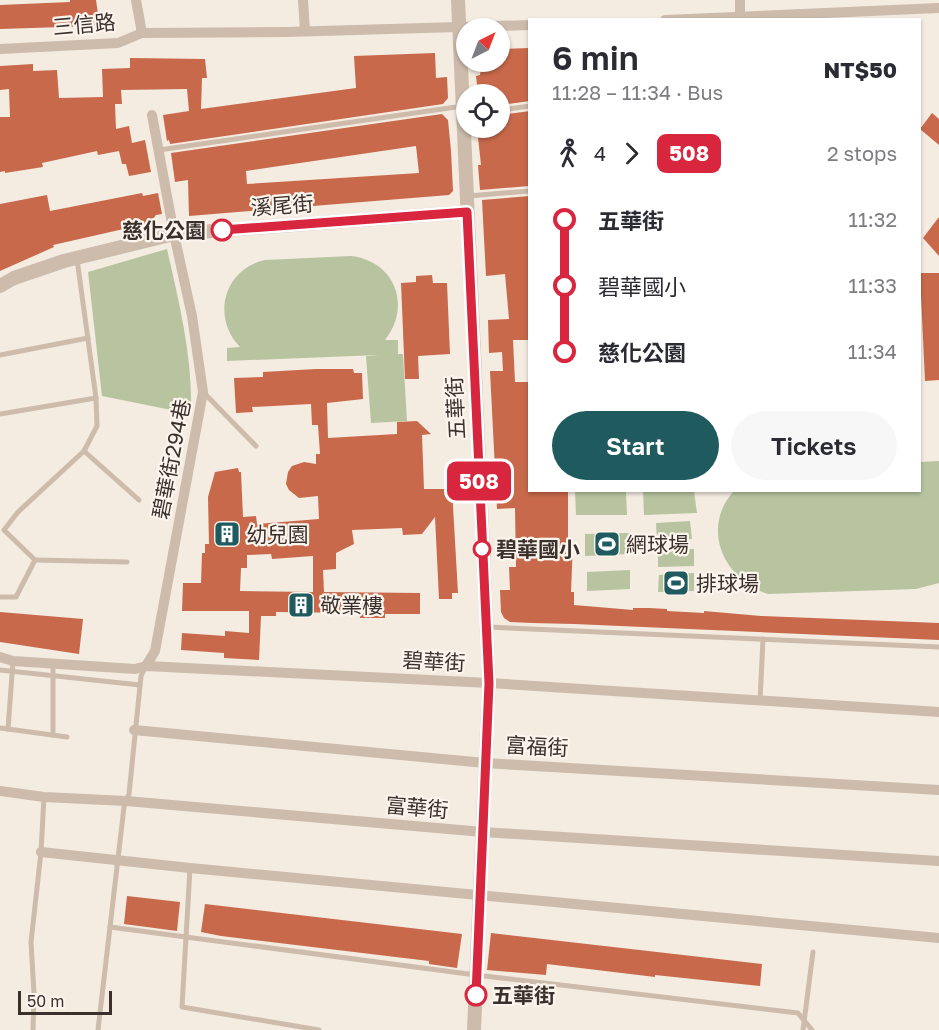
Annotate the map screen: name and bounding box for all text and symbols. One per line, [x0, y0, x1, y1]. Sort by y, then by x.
street label: 三信路 [51, 8, 117, 40]
north arrow [456, 18, 510, 72]
map controls [456, 18, 510, 138]
text: 6 min [552, 38, 639, 77]
text: NT$50 [824, 56, 897, 83]
text: 11:28 – 11:34 · Bus [552, 80, 723, 104]
button: locate [456, 84, 510, 138]
icon: walk [552, 137, 585, 170]
icon: forward [615, 137, 648, 170]
text: 508 [669, 140, 709, 166]
text: 4 [594, 141, 606, 165]
text: 2 stops [827, 141, 897, 165]
street label: 溪尾街 [250, 190, 314, 220]
text: 五華街 [598, 207, 664, 234]
text: 11:32 [848, 207, 897, 231]
place label: 慈化公園 [122, 217, 206, 243]
marker: 慈化公園 [211, 219, 233, 241]
text: 碧華國小 [598, 273, 686, 300]
text: 11:33 [848, 273, 897, 297]
text: 慈化公園 [598, 339, 686, 366]
text: 11:34 [848, 339, 897, 363]
street label: 五華街 [440, 376, 470, 440]
street label: 碧華街294巷 [147, 397, 195, 521]
button: Start [552, 411, 719, 480]
button: Tickets [731, 411, 897, 480]
line badge: 508 [444, 462, 514, 500]
text: 508 [459, 468, 499, 494]
building icon: 幼兒園 [212, 519, 242, 549]
place label: 幼兒園 [246, 521, 309, 547]
sports icon: 網球場 [592, 529, 622, 559]
place label: 網球場 [626, 531, 689, 557]
place label: 碧華國小 [496, 536, 580, 562]
marker: 碧華國小 [473, 540, 491, 558]
sports icon: 排球場 [661, 568, 691, 598]
place label: 排球場 [696, 570, 759, 596]
building icon: 敬業樓 [286, 590, 316, 620]
place label: 敬業樓 [320, 592, 383, 618]
street label: 碧華街 [402, 646, 466, 676]
street label: 富福街 [505, 731, 569, 761]
street label: 富華街 [384, 791, 450, 823]
place label: 五華街 [492, 982, 555, 1008]
marker: 五華街 [465, 984, 487, 1006]
scale bar [18, 988, 112, 1016]
text: 50 m [27, 991, 64, 1011]

